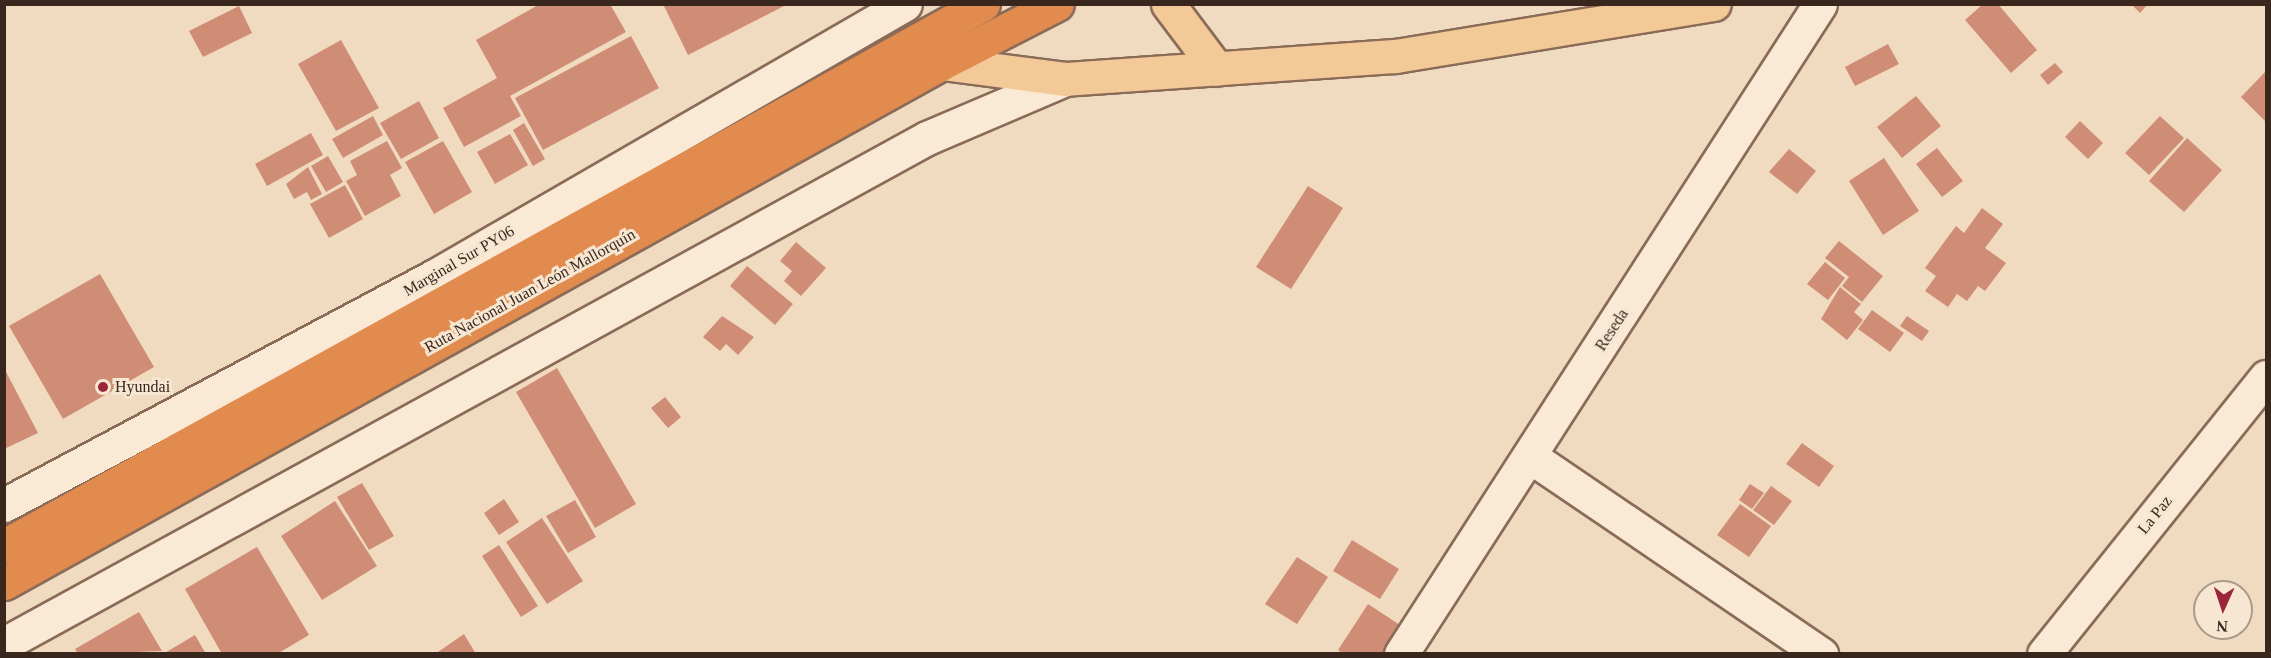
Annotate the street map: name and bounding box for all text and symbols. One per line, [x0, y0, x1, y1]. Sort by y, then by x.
street label: Marginal Sur PY06 [400, 221, 518, 301]
street label: Ruta Nacional Juan León Mallorquín [421, 225, 639, 357]
street label: Reseda [1591, 305, 1633, 355]
place label: Hyundai [115, 377, 170, 397]
marker: Hyundai [96, 380, 110, 394]
street label: La Paz [2134, 492, 2176, 538]
north arrow [2193, 580, 2253, 640]
text: N [2216, 618, 2228, 635]

